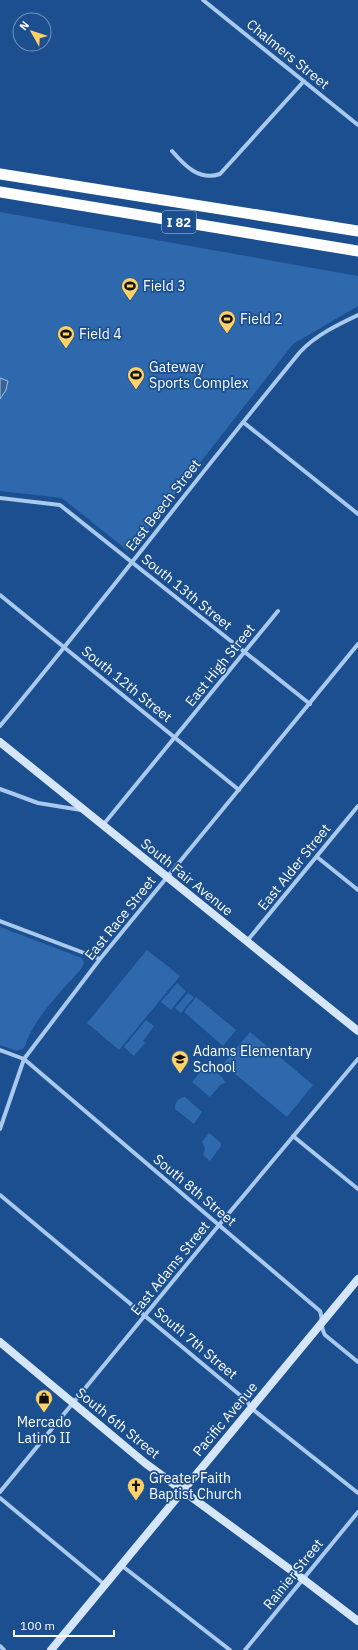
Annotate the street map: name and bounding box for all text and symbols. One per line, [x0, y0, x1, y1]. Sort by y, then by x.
north arrow [12, 12, 52, 52]
street label: Chalmers Street [243, 15, 333, 93]
text: N [16, 18, 32, 33]
road number: I 82 [162, 211, 196, 233]
sports icon: Field 3 [120, 276, 140, 301]
place label: Field 3 [143, 277, 186, 295]
sports icon: Field 2 [217, 309, 237, 334]
place label: Field 2 [240, 310, 283, 328]
sports icon: Field 4 [56, 324, 76, 349]
place label: Field 4 [79, 325, 122, 343]
place label: Gateway Sports Complex [149, 358, 249, 392]
sports icon: Gateway Sports Complex [126, 365, 146, 390]
street label: East Beech Street [121, 455, 205, 555]
street label: South 13th Street [138, 550, 236, 634]
street label: East High Street [181, 620, 259, 710]
street label: South 12th Street [78, 642, 176, 726]
street label: East Alder Street [254, 820, 334, 914]
street label: South Fair Avenue [137, 834, 237, 920]
street label: East Race Street [81, 872, 160, 964]
place label: Adams Elementary School [193, 1042, 312, 1076]
school or university icon: Adams Elementary School [170, 1049, 190, 1074]
street label: South 8th Street [150, 1150, 240, 1230]
street label: East Adams Street [127, 1217, 214, 1319]
street label: South 7th Street [151, 1303, 241, 1383]
street label: Pacific Avenue [189, 1378, 261, 1460]
street label: South 6th Street [72, 1384, 164, 1462]
shop icon: Mercado Latino II [34, 1388, 54, 1413]
place label: Mercado Latino II [17, 1413, 71, 1447]
place label: Greater Faith Baptist Church [149, 1469, 242, 1503]
church icon: Greater Faith Baptist Church [126, 1476, 146, 1501]
street label: Rainier Street [259, 1535, 327, 1613]
scale bar [14, 1612, 114, 1638]
text: 100 m [20, 1618, 55, 1633]

